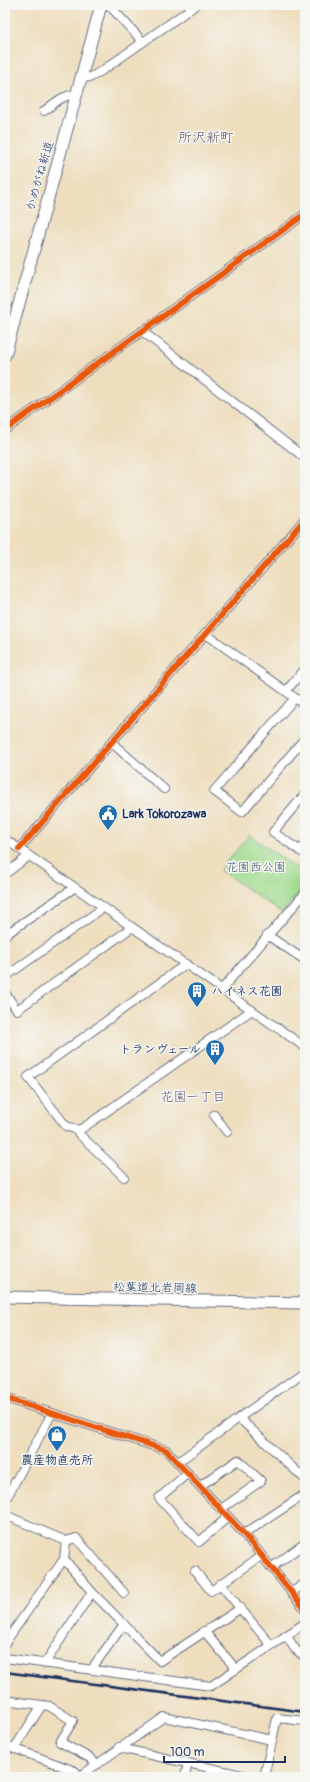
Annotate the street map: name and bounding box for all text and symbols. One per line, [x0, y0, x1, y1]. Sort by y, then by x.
district label: 所沢新町 [178, 129, 234, 146]
street label: かめがね新道 [23, 139, 57, 213]
public building icon: Lark Tokorozawa [97, 803, 119, 831]
place label: Lark Tokorozawa [122, 807, 207, 822]
park label: 花園西公園 [226, 860, 286, 875]
building icon: ハイネス花園 [186, 980, 208, 1008]
place label: ハイネス花園 [211, 984, 283, 999]
building icon: トランヴェール [204, 1038, 226, 1066]
place label: トランヴェール [120, 1042, 201, 1057]
district label: 花園一丁目 [160, 1089, 226, 1105]
street label: 松葉道北岩岡線 [113, 1280, 197, 1296]
shop icon: 農産物直売所 [46, 1424, 68, 1452]
place label: 農産物直売所 [21, 1453, 94, 1468]
scale bar [164, 1738, 285, 1764]
text: 100 m [170, 1745, 205, 1760]

